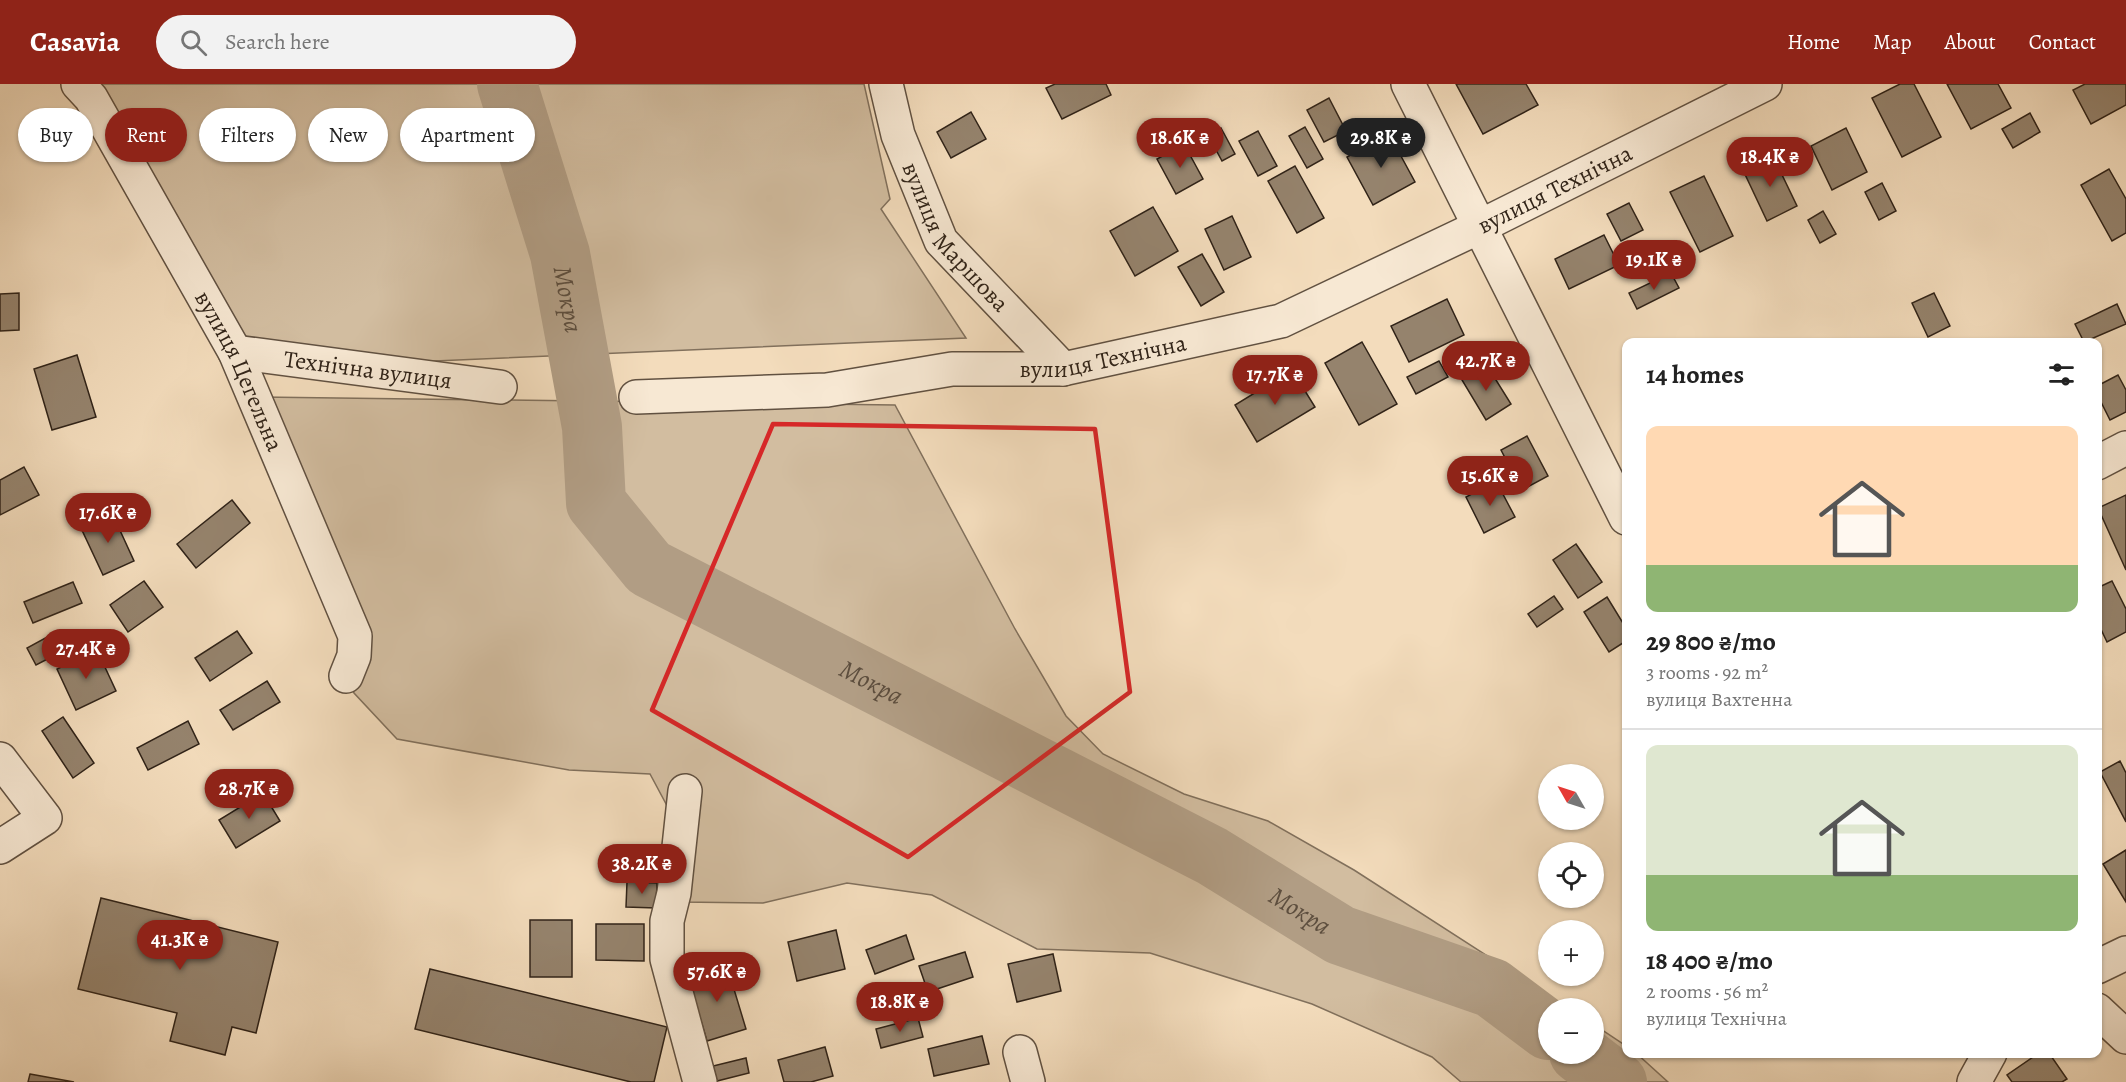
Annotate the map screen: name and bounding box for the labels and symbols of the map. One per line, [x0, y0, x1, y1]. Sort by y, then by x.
pin: 18.6K ₴ [1125, 118, 1235, 169]
pin: 29.8K ₴ [1326, 118, 1436, 169]
street label: вулиця Технічна [1472, 137, 1638, 241]
pin: 18.4K ₴ [1715, 137, 1825, 188]
street label: вулиця Маршова [895, 157, 1016, 319]
pin: 19.1K ₴ [1599, 240, 1709, 291]
water label: Мокра [545, 263, 591, 335]
street label: вулиця Цегельна [187, 285, 291, 456]
street label: вулиця Технічна [1019, 326, 1189, 385]
pin: 42.7K ₴ [1431, 341, 1541, 392]
street label: Технічна вулиця [282, 343, 454, 396]
pin: 17.7K ₴ [1220, 355, 1330, 406]
pin: 15.6K ₴ [1435, 456, 1545, 507]
pin: 17.6K ₴ [53, 493, 163, 544]
pin: 27.4K ₴ [31, 629, 141, 680]
water label: Мокра [833, 651, 909, 713]
north arrow [1538, 764, 1604, 830]
pin: 28.7K ₴ [194, 769, 304, 820]
pin: 38.2K ₴ [587, 844, 697, 895]
water label: Мокра [1262, 878, 1338, 943]
pin: 41.3K ₴ [125, 920, 235, 971]
pin: 57.6K ₴ [662, 952, 772, 1003]
pin: 18.8K ₴ [845, 982, 955, 1033]

